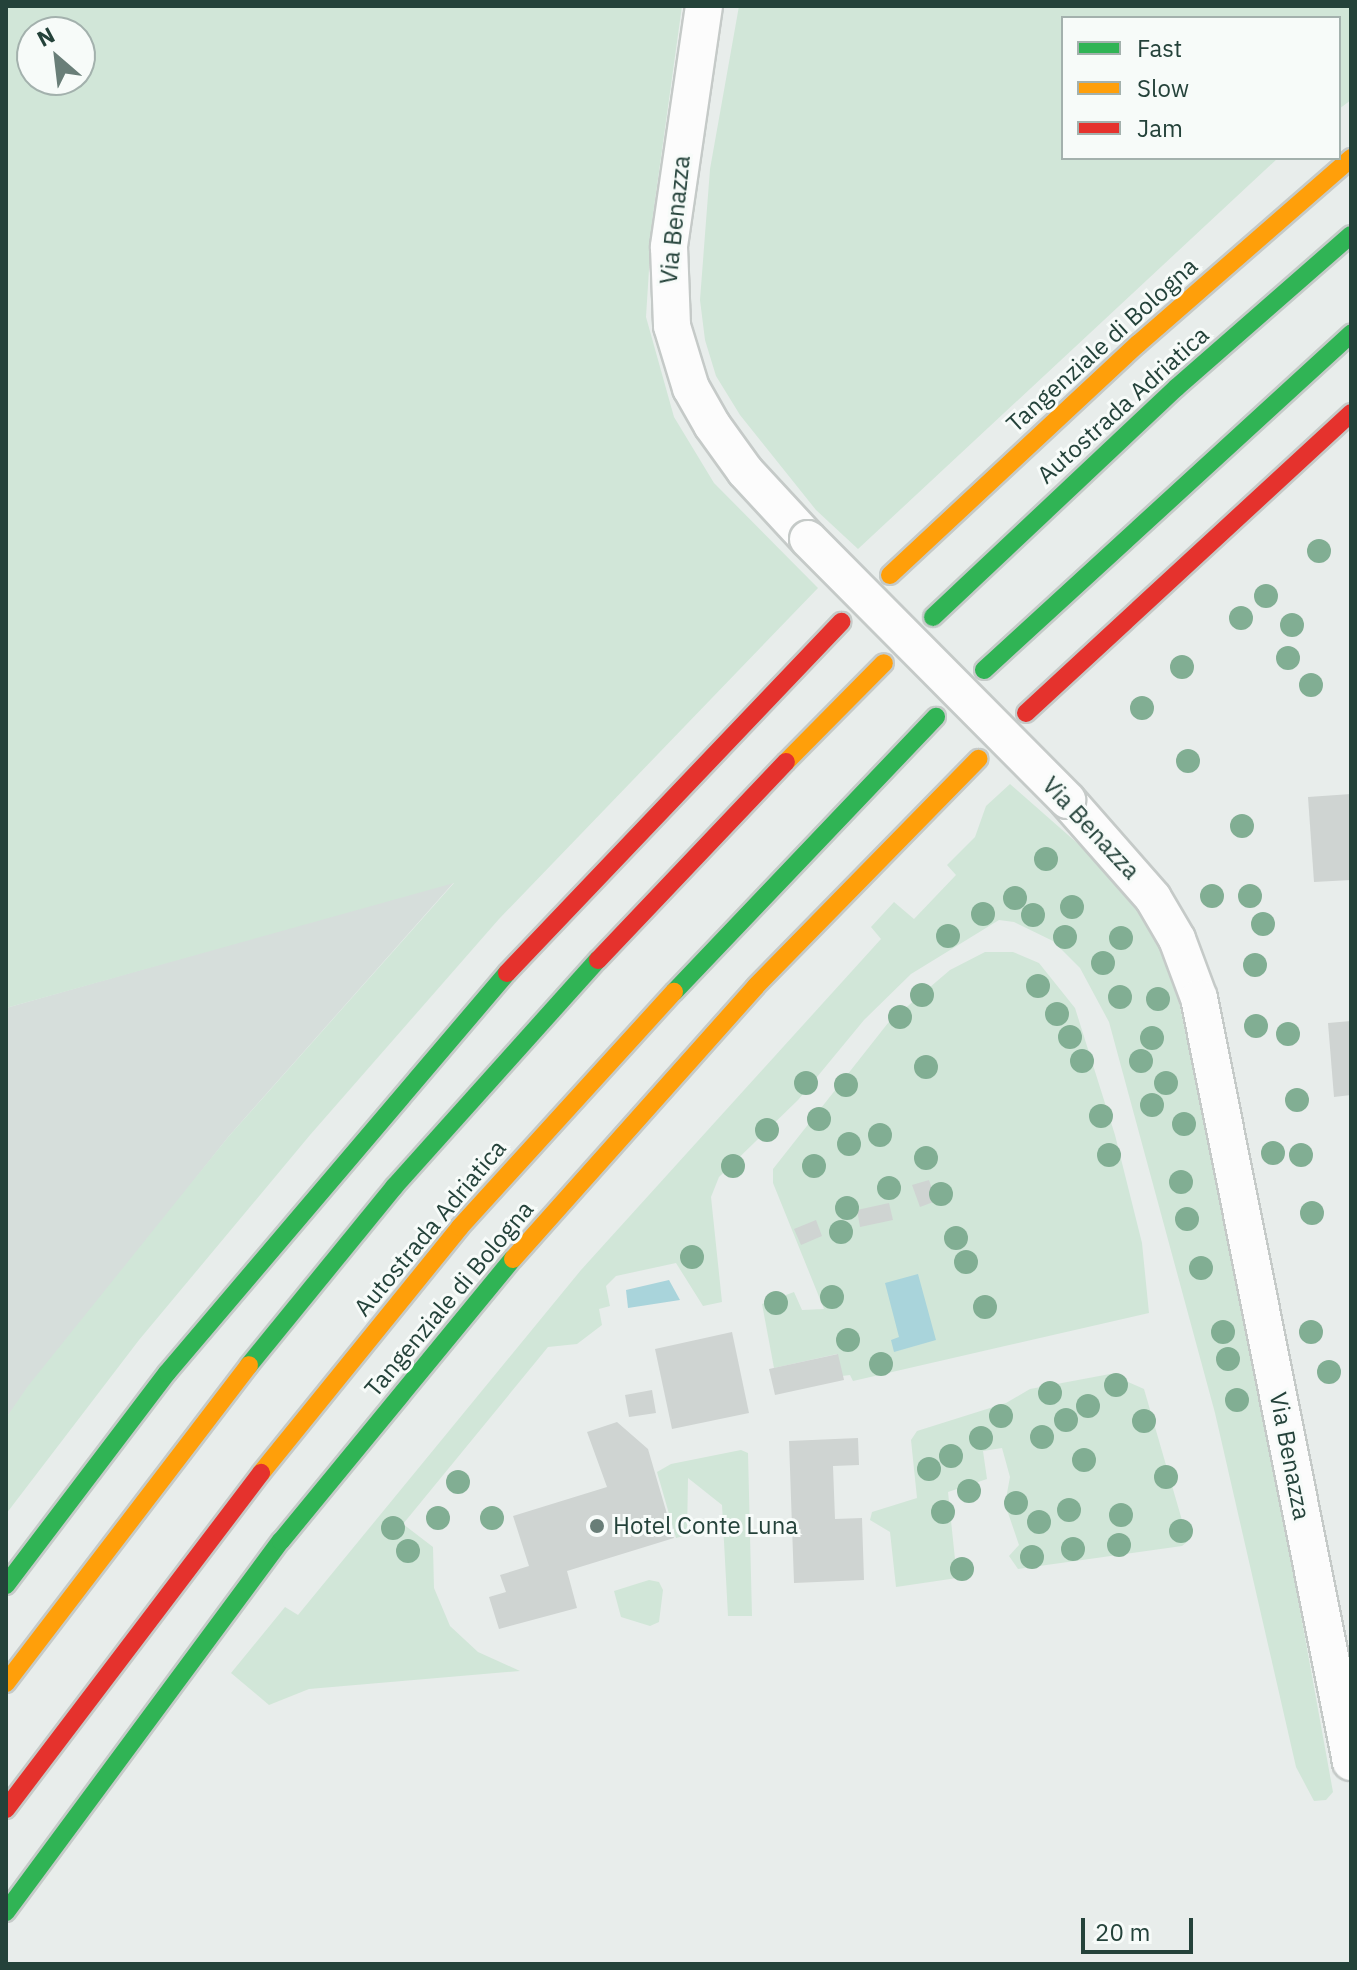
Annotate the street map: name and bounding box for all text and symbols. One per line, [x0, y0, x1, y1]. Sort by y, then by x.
north arrow [16, 16, 96, 96]
legend [1061, 16, 1341, 160]
text: N [32, 20, 59, 53]
text: Fast [1137, 32, 1182, 64]
text: Slow [1137, 72, 1189, 104]
text: Jam [1137, 112, 1183, 144]
street label: Via Benazza [654, 154, 696, 286]
street label: Tangenziale di Bologna [1001, 252, 1203, 438]
street label: Autostrada Adriatica [1031, 320, 1215, 490]
street label: Via Benazza [1036, 771, 1146, 885]
street label: Autostrada Adriatica [348, 1134, 512, 1322]
street label: Tangenziale di Bologna [359, 1195, 539, 1403]
street label: Via Benazza [1264, 1390, 1316, 1522]
place label: Hotel Conte Luna [613, 1512, 798, 1540]
marker: Hotel Conte Luna [588, 1517, 606, 1535]
scale bar [1085, 1902, 1197, 1952]
text: 20 m [1095, 1916, 1150, 1948]

